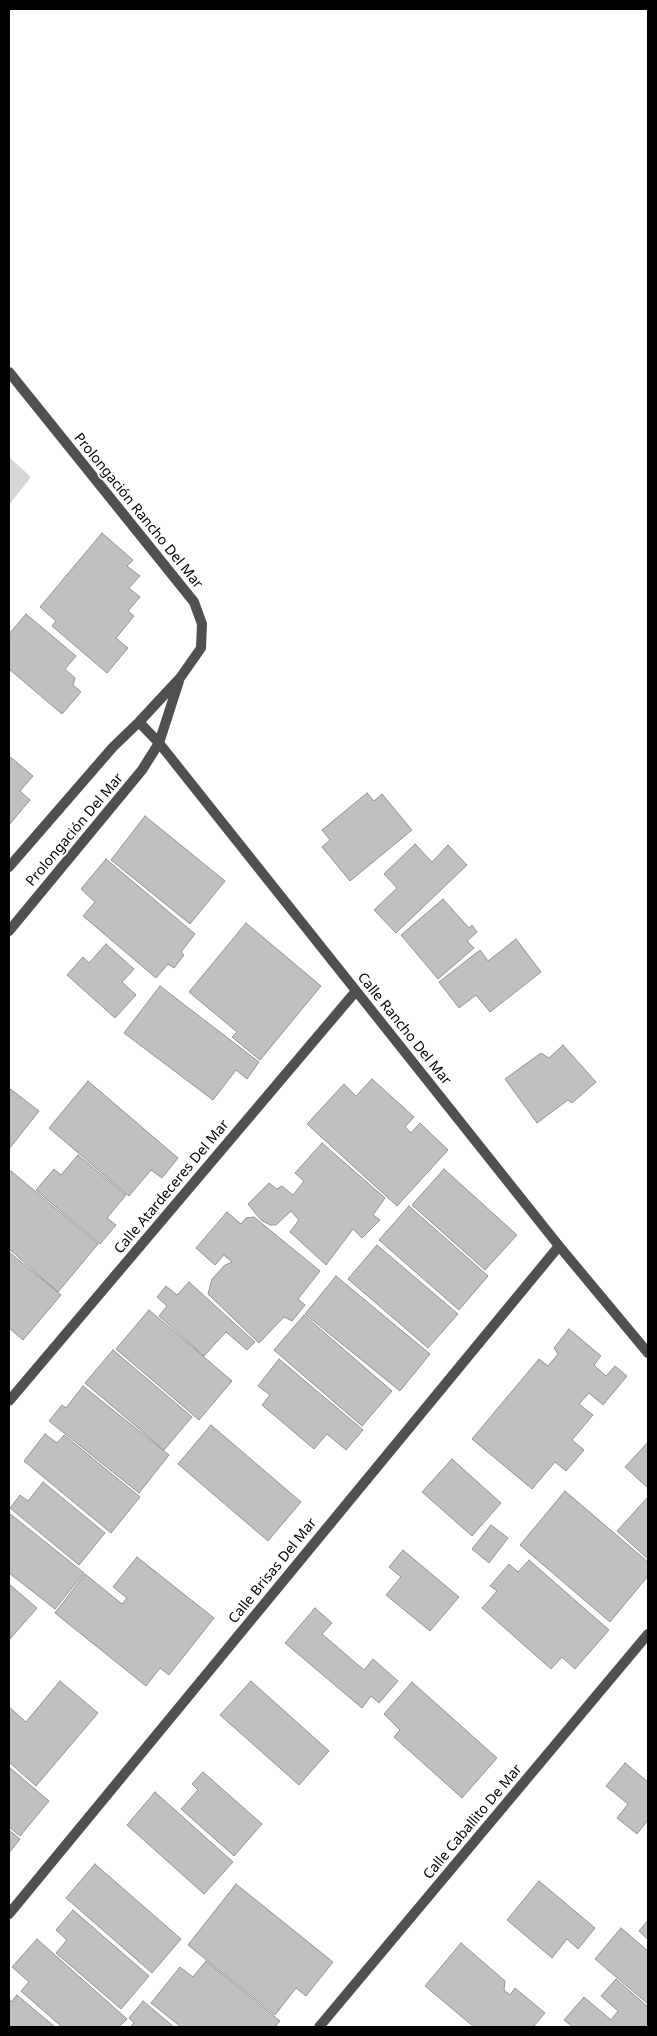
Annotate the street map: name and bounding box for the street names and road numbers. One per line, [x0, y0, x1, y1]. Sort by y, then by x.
street label: Prolongación Rancho Del Mar [70, 430, 206, 592]
street label: Prolongación Del Mar [23, 770, 127, 890]
street label: Calle Rancho Del Mar [353, 969, 455, 1089]
street label: Calle Atardeceres Del Mar [111, 1117, 233, 1257]
street label: Calle Brisas Del Mar [225, 1515, 321, 1627]
street label: Calle Caballito De Mar [420, 1761, 526, 1883]

